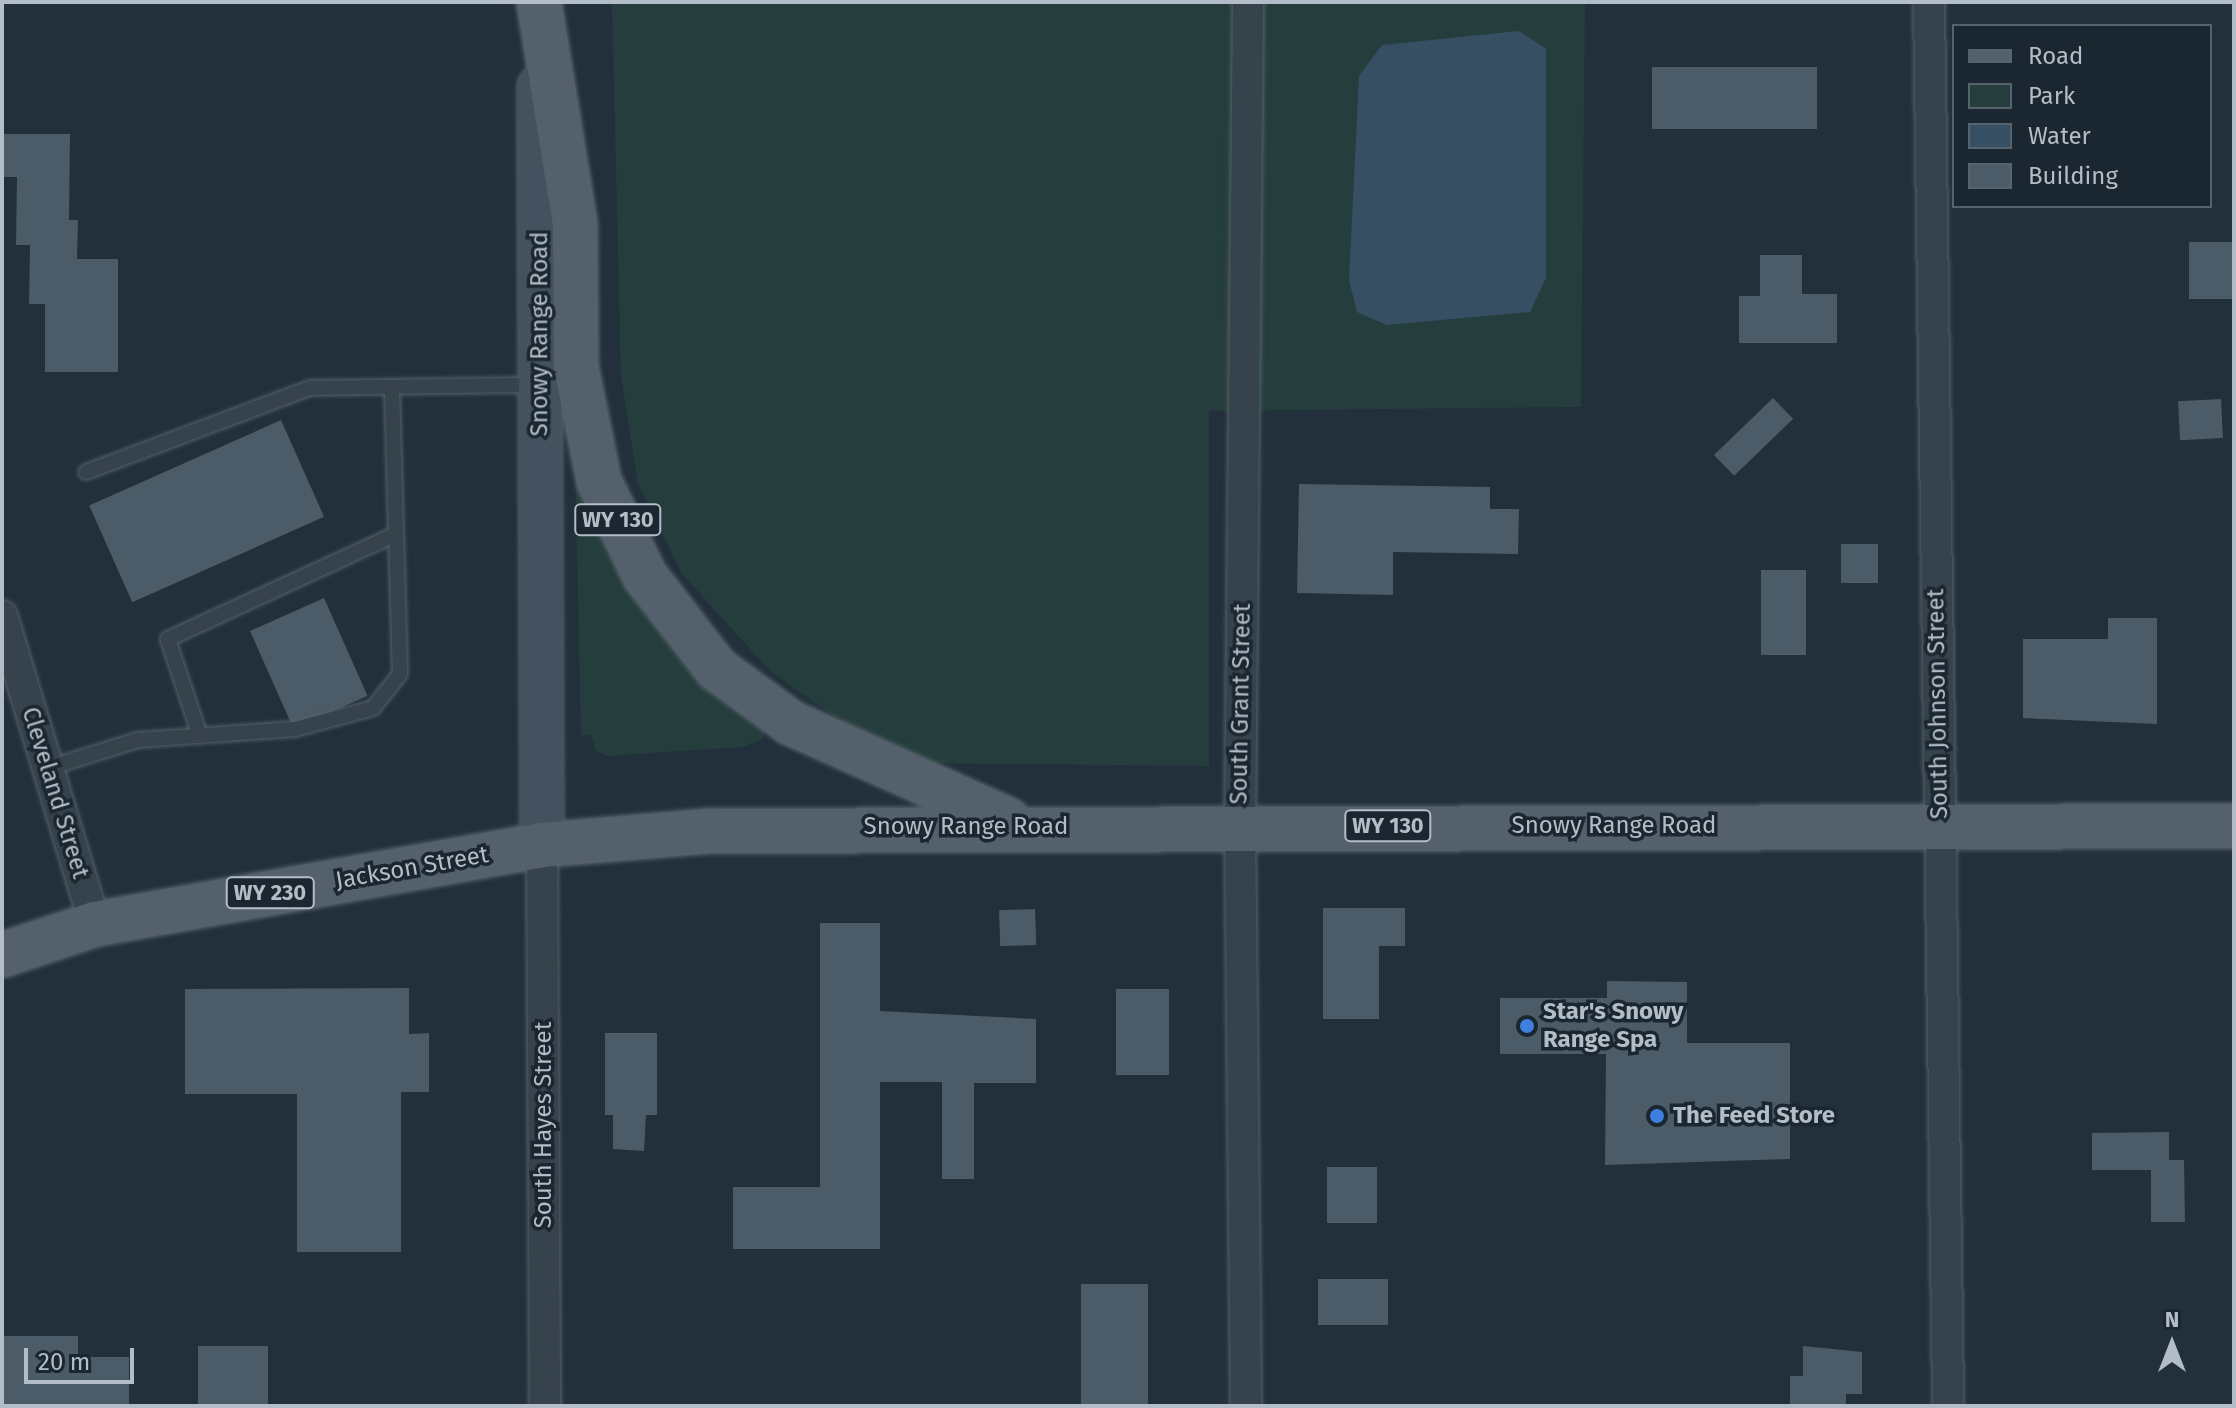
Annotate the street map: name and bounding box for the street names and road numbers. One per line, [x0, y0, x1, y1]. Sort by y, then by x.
street label: Snowy Range Road [526, 232, 554, 436]
road number: WY 130 [574, 502, 662, 538]
street label: South Johnson Street [1922, 589, 1954, 819]
street label: South Grant Street [1225, 603, 1257, 805]
street label: Cleveland Street [15, 704, 95, 882]
road number: WY 130 [1344, 808, 1432, 844]
street label: Snowy Range Road [1512, 812, 1716, 840]
street label: Snowy Range Road [864, 813, 1068, 841]
street label: Jackson Street [333, 840, 491, 896]
road number: WY 230 [224, 875, 316, 911]
street label: South Hayes Street [530, 1022, 558, 1228]

